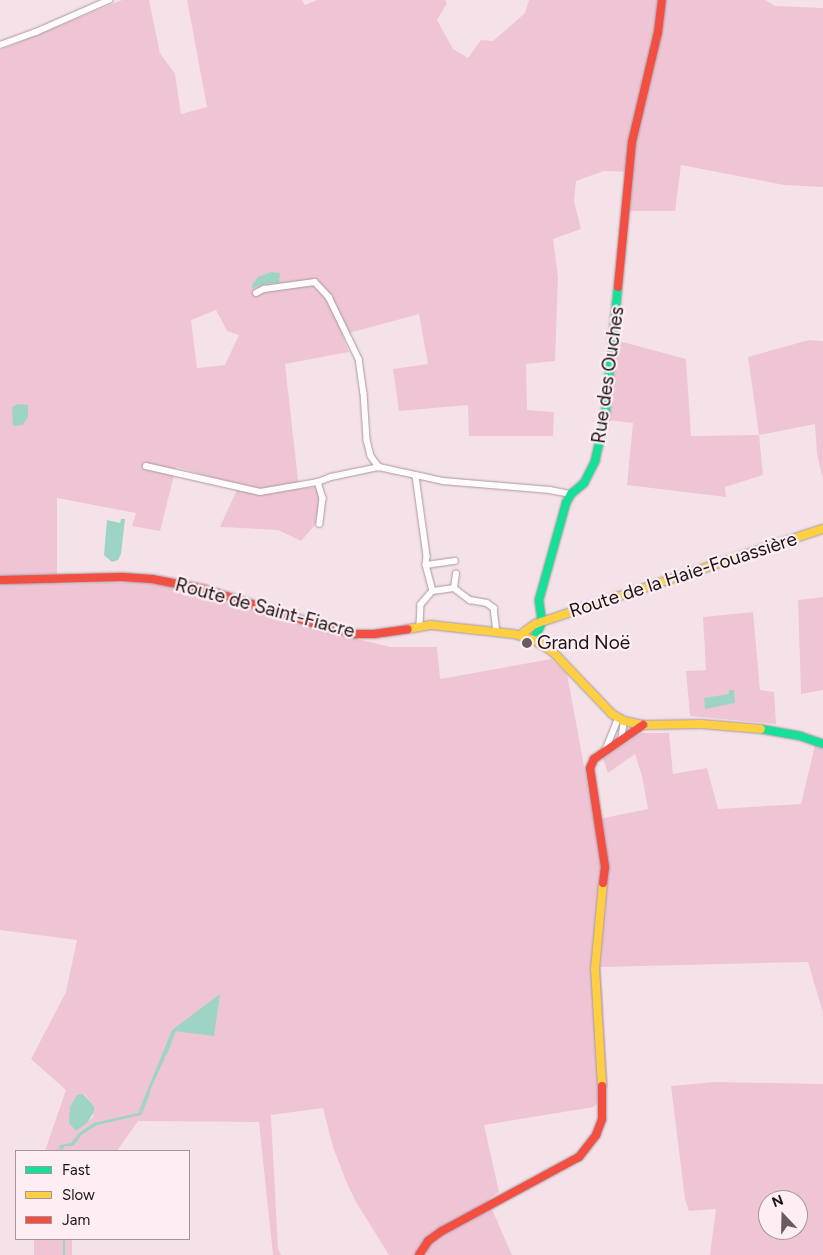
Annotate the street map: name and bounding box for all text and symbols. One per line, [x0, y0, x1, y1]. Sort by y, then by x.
street label: Rue des Ouches [587, 305, 629, 445]
street label: Route de la Haie-Fouassière [566, 527, 800, 623]
street label: Route de Saint-Fiacre [173, 573, 357, 643]
place label: Grand Noë [537, 632, 630, 654]
marker: Grand Noë [521, 637, 533, 649]
legend [15, 1150, 190, 1240]
text: Fast [62, 1161, 90, 1179]
text: Slow [62, 1186, 95, 1204]
north arrow [758, 1190, 808, 1240]
text: N [770, 1192, 786, 1211]
text: Jam [62, 1211, 90, 1229]

